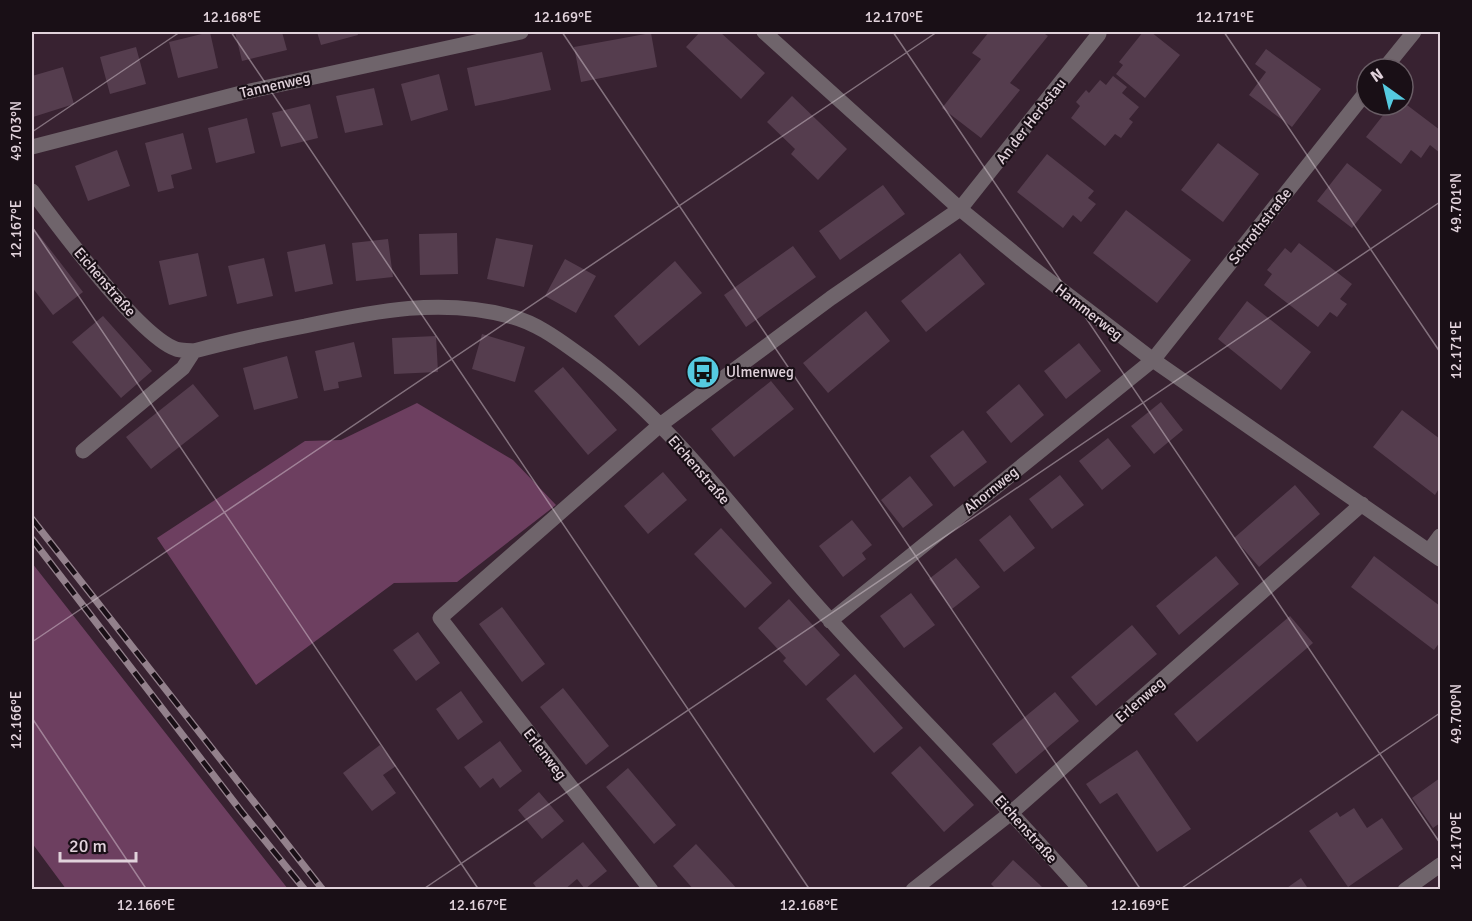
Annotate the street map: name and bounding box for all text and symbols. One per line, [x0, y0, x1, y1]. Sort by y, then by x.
text: 12.168°E [203, 8, 261, 26]
text: 12.169°E [534, 8, 592, 26]
text: 12.170°E [865, 8, 923, 26]
text: 12.171°E [1196, 8, 1254, 26]
north arrow [1355, 57, 1415, 117]
text: N [1367, 64, 1387, 87]
street label: Tannenweg [238, 68, 312, 102]
street label: An der Herbstau [992, 75, 1070, 167]
text: 49.703°N [7, 101, 25, 161]
text: 49.701°N [1447, 173, 1465, 233]
street label: Schrothstraße [1225, 184, 1295, 268]
text: 12.167°E [7, 200, 25, 258]
street label: Eichenstraße [70, 244, 140, 320]
street label: Hammerweg [1052, 280, 1127, 344]
text: 12.171°E [1447, 321, 1465, 379]
bus stop icon: Ulmenweg [685, 354, 721, 390]
place label: Ulmenweg [726, 363, 794, 381]
street label: Eichenstraße [664, 432, 734, 508]
street label: Ahornweg [960, 463, 1022, 517]
street label: Erlenweg [1112, 674, 1169, 726]
text: 49.700°N [1447, 684, 1465, 744]
text: 12.166°E [7, 691, 25, 749]
street label: Erlenweg [520, 725, 571, 783]
street label: Eichenstraße [991, 791, 1061, 867]
text: 12.170°E [1447, 812, 1465, 870]
scale bar [60, 825, 136, 863]
text: 20 m [69, 835, 107, 857]
text: 12.166°E [117, 896, 175, 914]
text: 12.167°E [449, 896, 507, 914]
text: 12.168°E [780, 896, 838, 914]
text: 12.169°E [1111, 896, 1169, 914]

